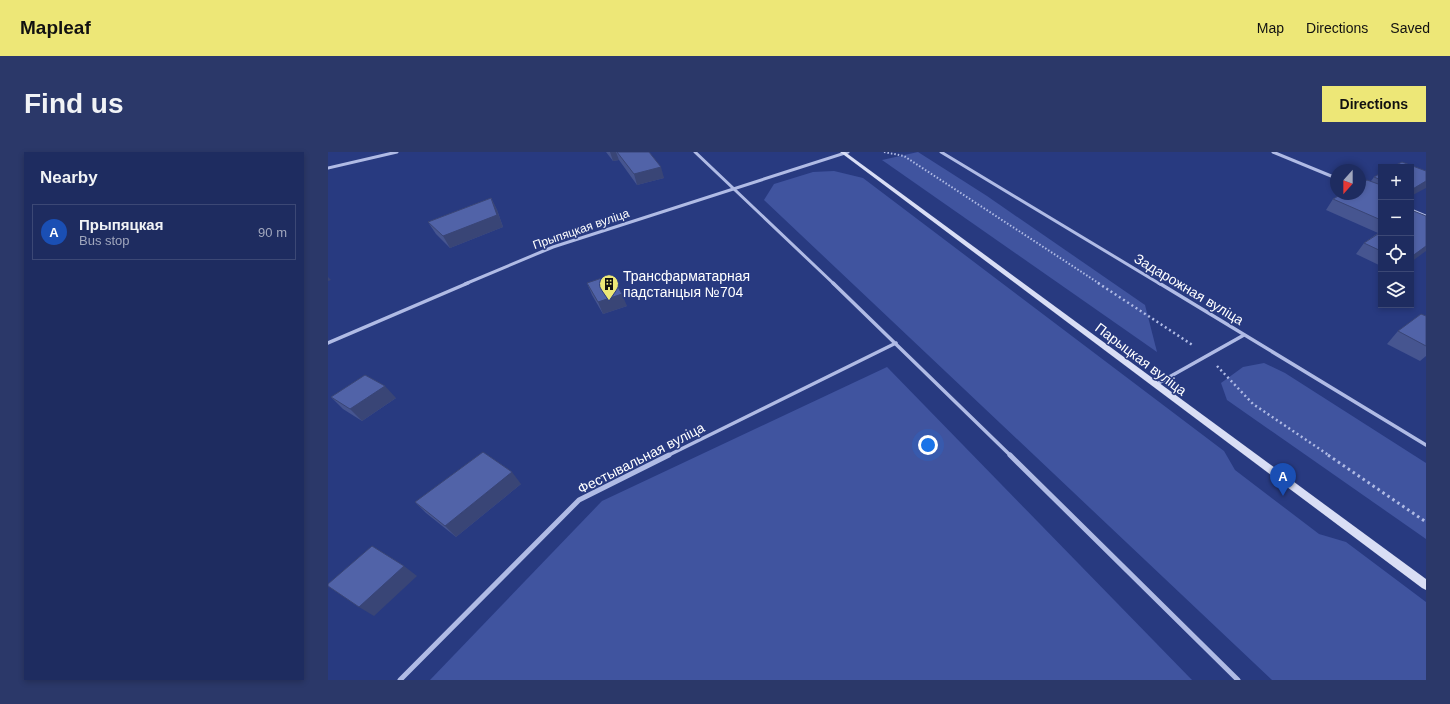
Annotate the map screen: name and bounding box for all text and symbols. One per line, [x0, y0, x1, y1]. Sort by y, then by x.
text: Mapleaf [20, 17, 91, 38]
text: Map [1257, 20, 1284, 36]
text: Directions [1306, 20, 1368, 36]
text: Saved [1390, 20, 1430, 36]
button: Directions [1322, 86, 1426, 122]
text: Find us [24, 88, 124, 119]
north arrow [1330, 164, 1366, 200]
map controls [1378, 164, 1414, 308]
button: + [1378, 164, 1414, 200]
text: Nearby [40, 168, 98, 187]
button: − [1378, 200, 1414, 236]
street label: Прыпяцкая вуліца [531, 206, 631, 252]
text: Прыпяцкая [79, 216, 163, 233]
text: A [49, 225, 59, 240]
text: 90 m [258, 225, 287, 240]
text: Bus stop [79, 233, 130, 248]
button: locate [1378, 236, 1414, 272]
street label: Задарожная вуліца [1131, 250, 1247, 328]
place label: Трансфарматарная падстанцыя №704 [623, 268, 750, 300]
button: layers [1378, 272, 1414, 308]
building icon: Трансфарматарная падстанцыя №704 [598, 273, 620, 301]
street label: Парыцкая вуліца [1092, 319, 1190, 399]
street label: Фестывальная вуліца [575, 419, 707, 497]
your location [918, 435, 938, 455]
pin: A [1270, 463, 1296, 496]

